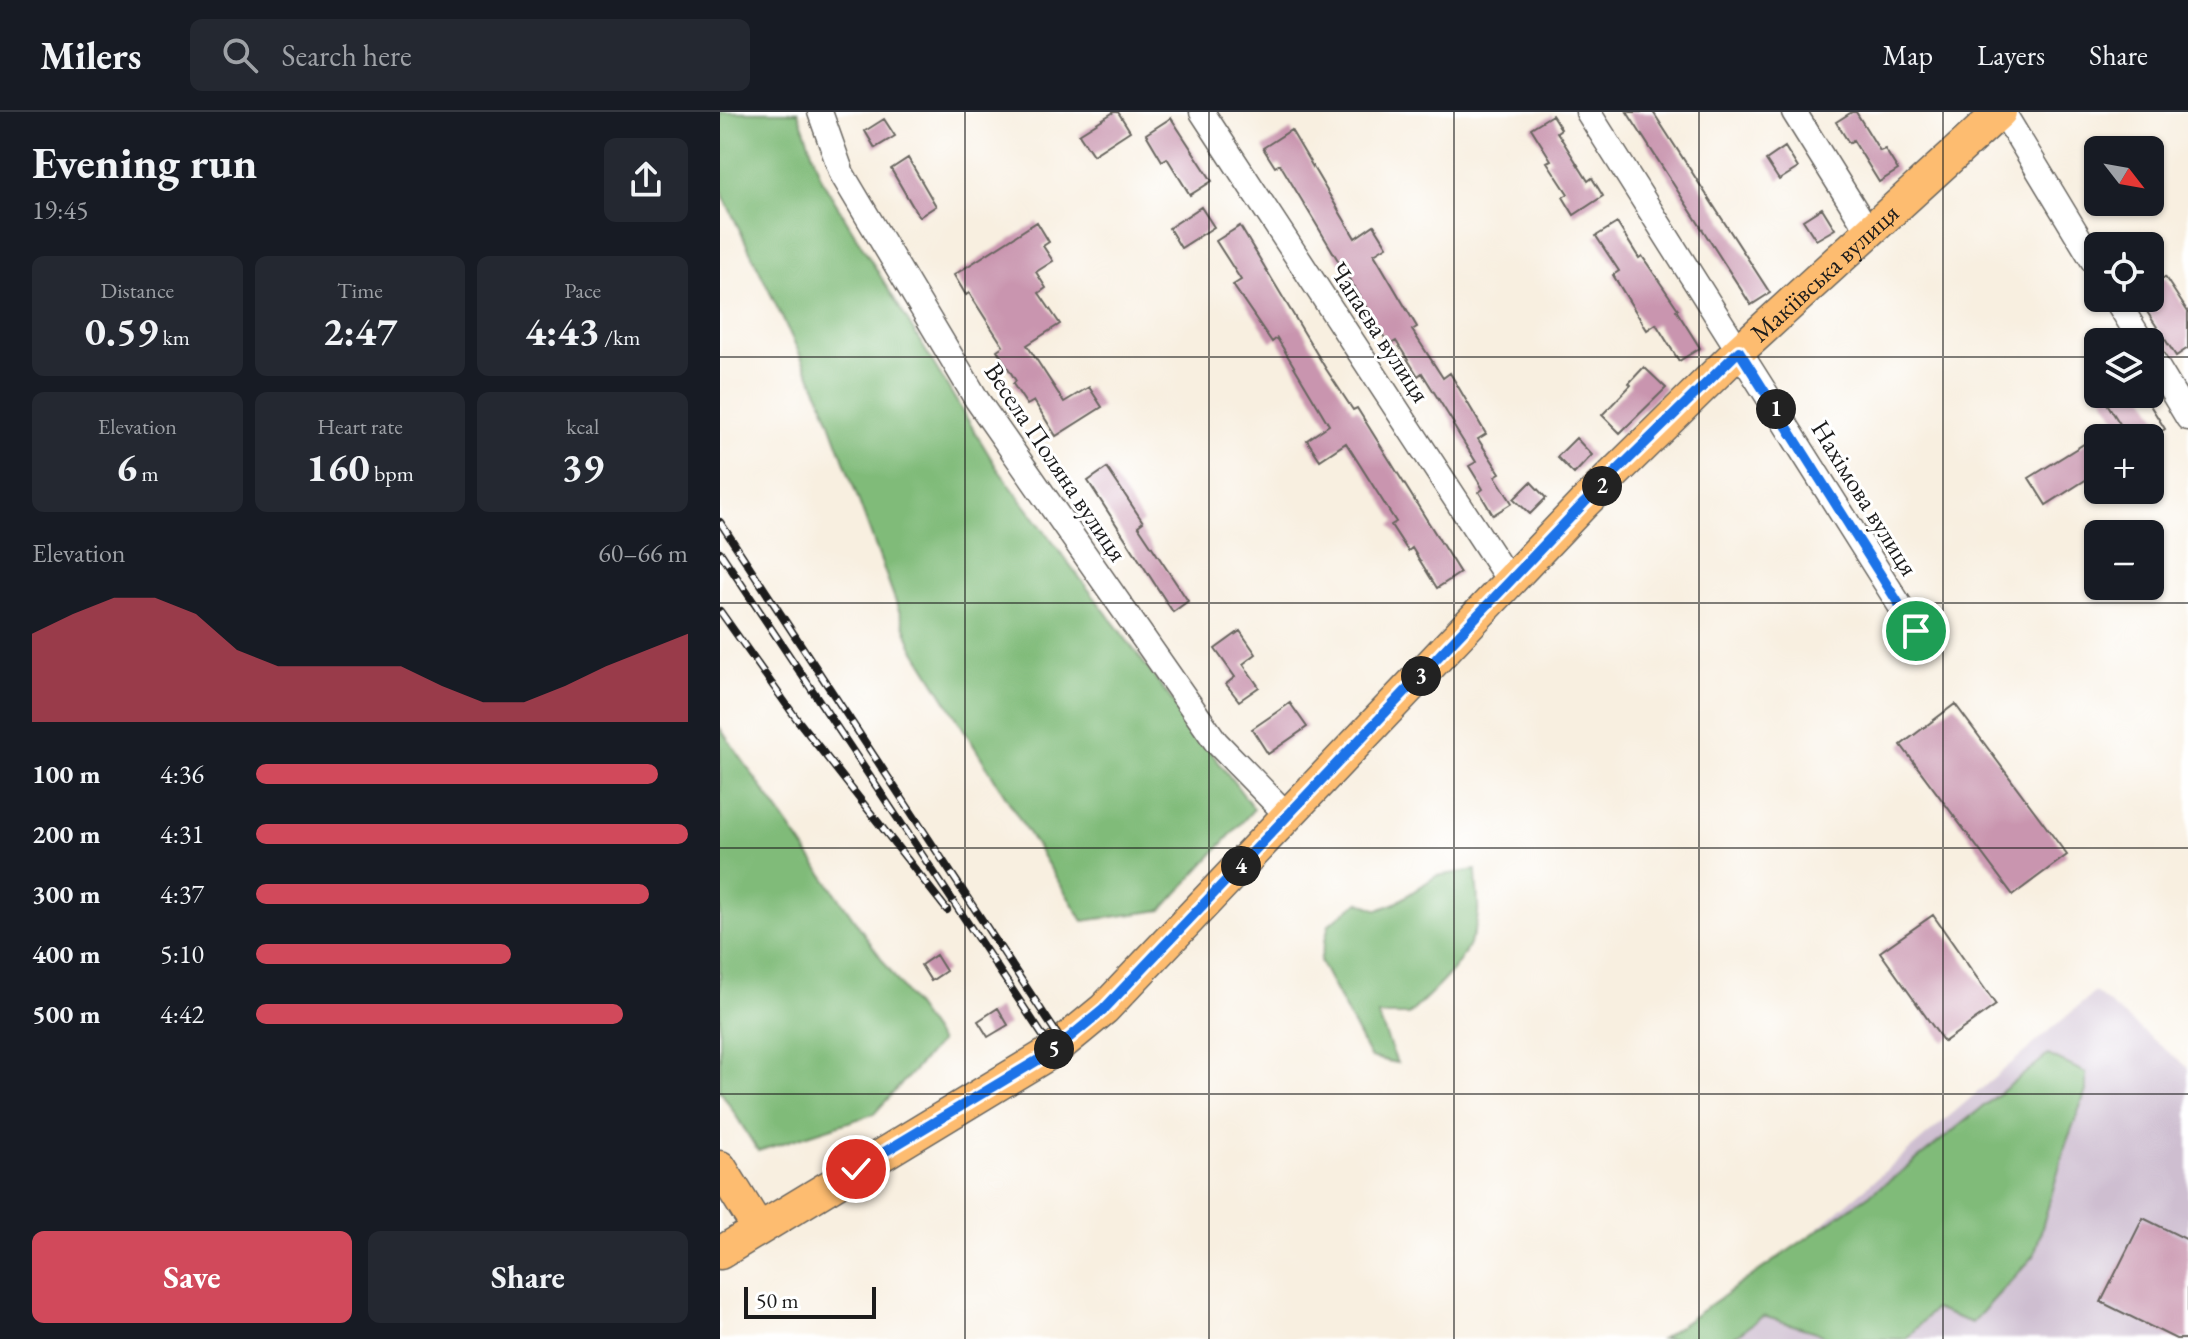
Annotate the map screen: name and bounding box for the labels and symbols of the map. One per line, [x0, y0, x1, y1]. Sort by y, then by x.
north arrow [2084, 136, 2164, 216]
street label: Макіївська вулиця [1743, 196, 1906, 349]
street label: Чапаєва вулиця [1322, 255, 1438, 409]
street label: Весела Поляна вулиця [977, 356, 1135, 568]
pin: 1 [1756, 389, 1796, 429]
street label: Нахімова вулиця [1804, 414, 1926, 582]
pin: 2 [1582, 466, 1622, 506]
pin [1882, 597, 1950, 665]
pin: 3 [1401, 656, 1441, 696]
pin: 4 [1221, 846, 1261, 886]
pin: 5 [1034, 1029, 1074, 1069]
pin [822, 1135, 890, 1203]
scale bar [744, 1283, 876, 1319]

